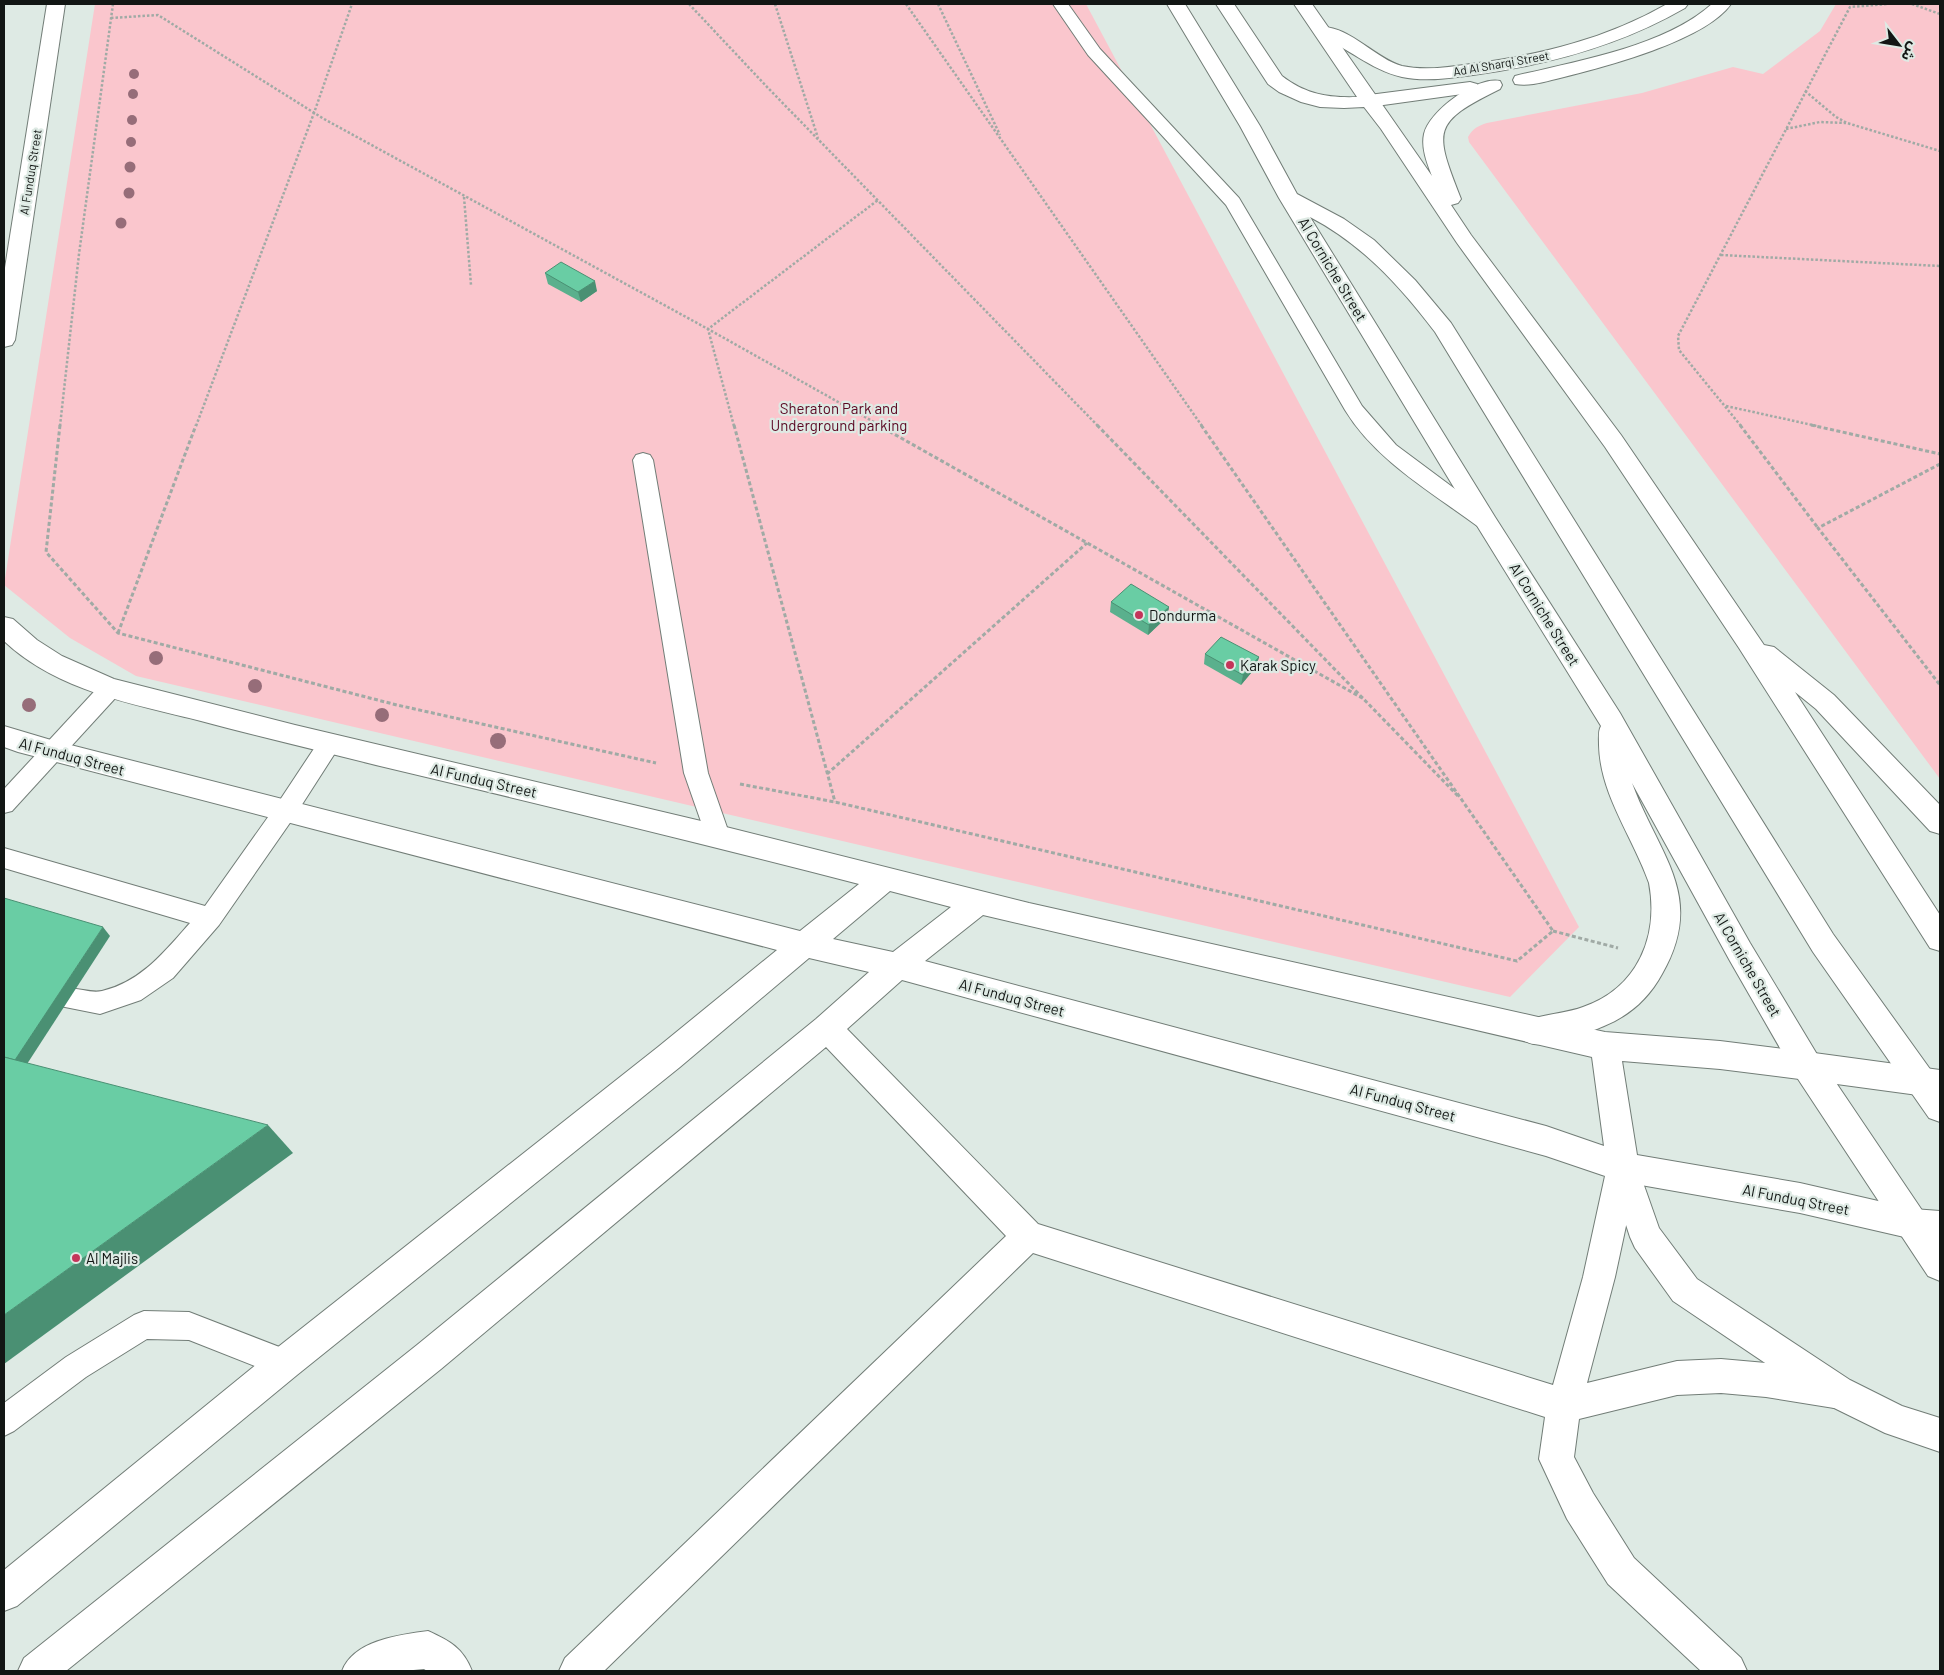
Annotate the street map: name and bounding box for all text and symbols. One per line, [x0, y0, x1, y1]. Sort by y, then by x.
north arrow [1874, 20, 1924, 70]
text: ش [1898, 39, 1923, 65]
street label: Ad Al Sharqi Street [1452, 48, 1550, 78]
street label: Al Funduq Street [16, 128, 44, 216]
street label: Al Corniche Street [1295, 214, 1371, 324]
park label: Sheraton Park and Underground parking [771, 399, 907, 434]
street label: Al Corniche Street [1506, 559, 1584, 669]
place label: Dondurma [1149, 606, 1216, 624]
marker: Dondurma [1133, 609, 1145, 621]
place label: Karak Spicy [1240, 656, 1316, 674]
marker: Karak Spicy [1224, 659, 1236, 671]
street label: Al Funduq Street [17, 733, 127, 779]
street label: Al Funduq Street [429, 759, 539, 801]
street label: Al Corniche Street [1711, 908, 1785, 1020]
street label: Al Funduq Street [957, 974, 1067, 1020]
street label: Al Funduq Street [1348, 1079, 1458, 1125]
street label: Al Funduq Street [1741, 1180, 1851, 1218]
place label: Al Majlis [86, 1249, 138, 1267]
marker: Al Majlis [70, 1252, 82, 1264]

